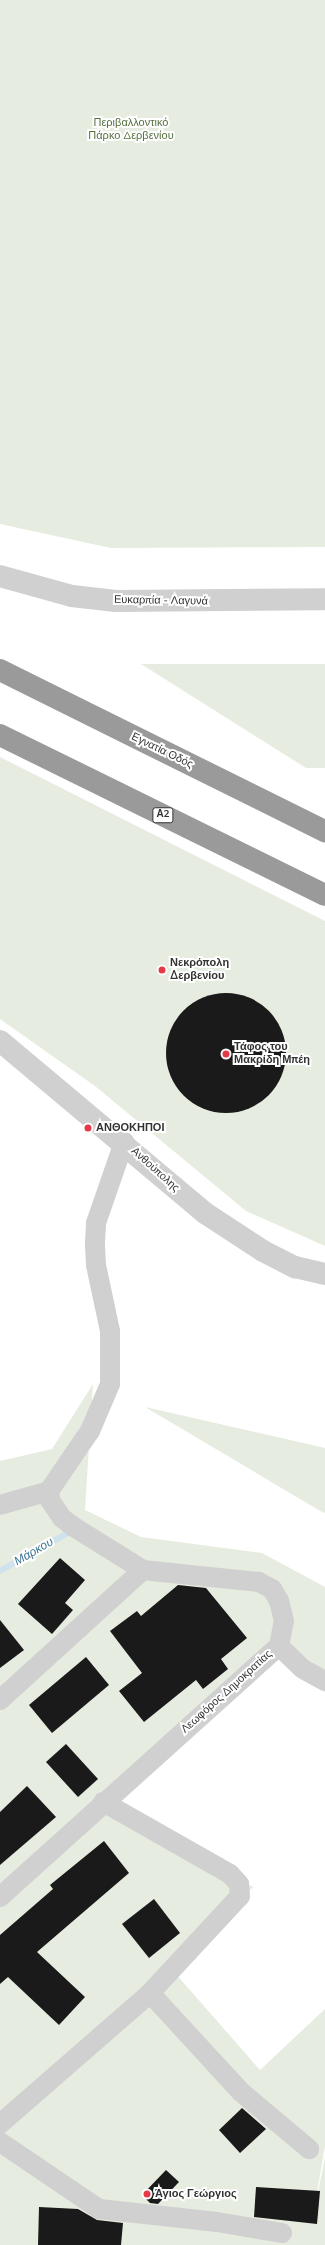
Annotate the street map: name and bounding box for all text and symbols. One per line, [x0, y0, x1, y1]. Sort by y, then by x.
park label: Περιβαλλοντικό Πάρκο Δερβενίου [88, 117, 174, 143]
street label: Ευκαρπία - Λαγυνά [114, 594, 208, 608]
street label: Εγνατία Οδός [129, 730, 195, 772]
road number: Α2 [152, 807, 174, 823]
place label: Νεκρόπολη Δερβενίου [170, 957, 229, 983]
marker: Νεκρόπολη Δερβενίου [157, 965, 167, 975]
place label: Τάφος του Μακρίδη Μπέη [234, 1041, 310, 1067]
marker: Τάφος του Μακρίδη Μπέη [221, 1049, 231, 1059]
place label: ΑΝΘΟΚΗΠΟΙ [96, 1121, 164, 1135]
marker: ΑΝΘΟΚΗΠΟΙ [83, 1123, 93, 1133]
street label: Ανθούπολης [128, 1145, 182, 1195]
water label: Μάρκου [12, 1535, 56, 1569]
street label: Λεωφόρος Δημοκρατίας [179, 1648, 275, 1736]
place label: Άγιος Γεώργιος [155, 2187, 237, 2201]
marker: Άγιος Γεώργιος [142, 2189, 152, 2199]

